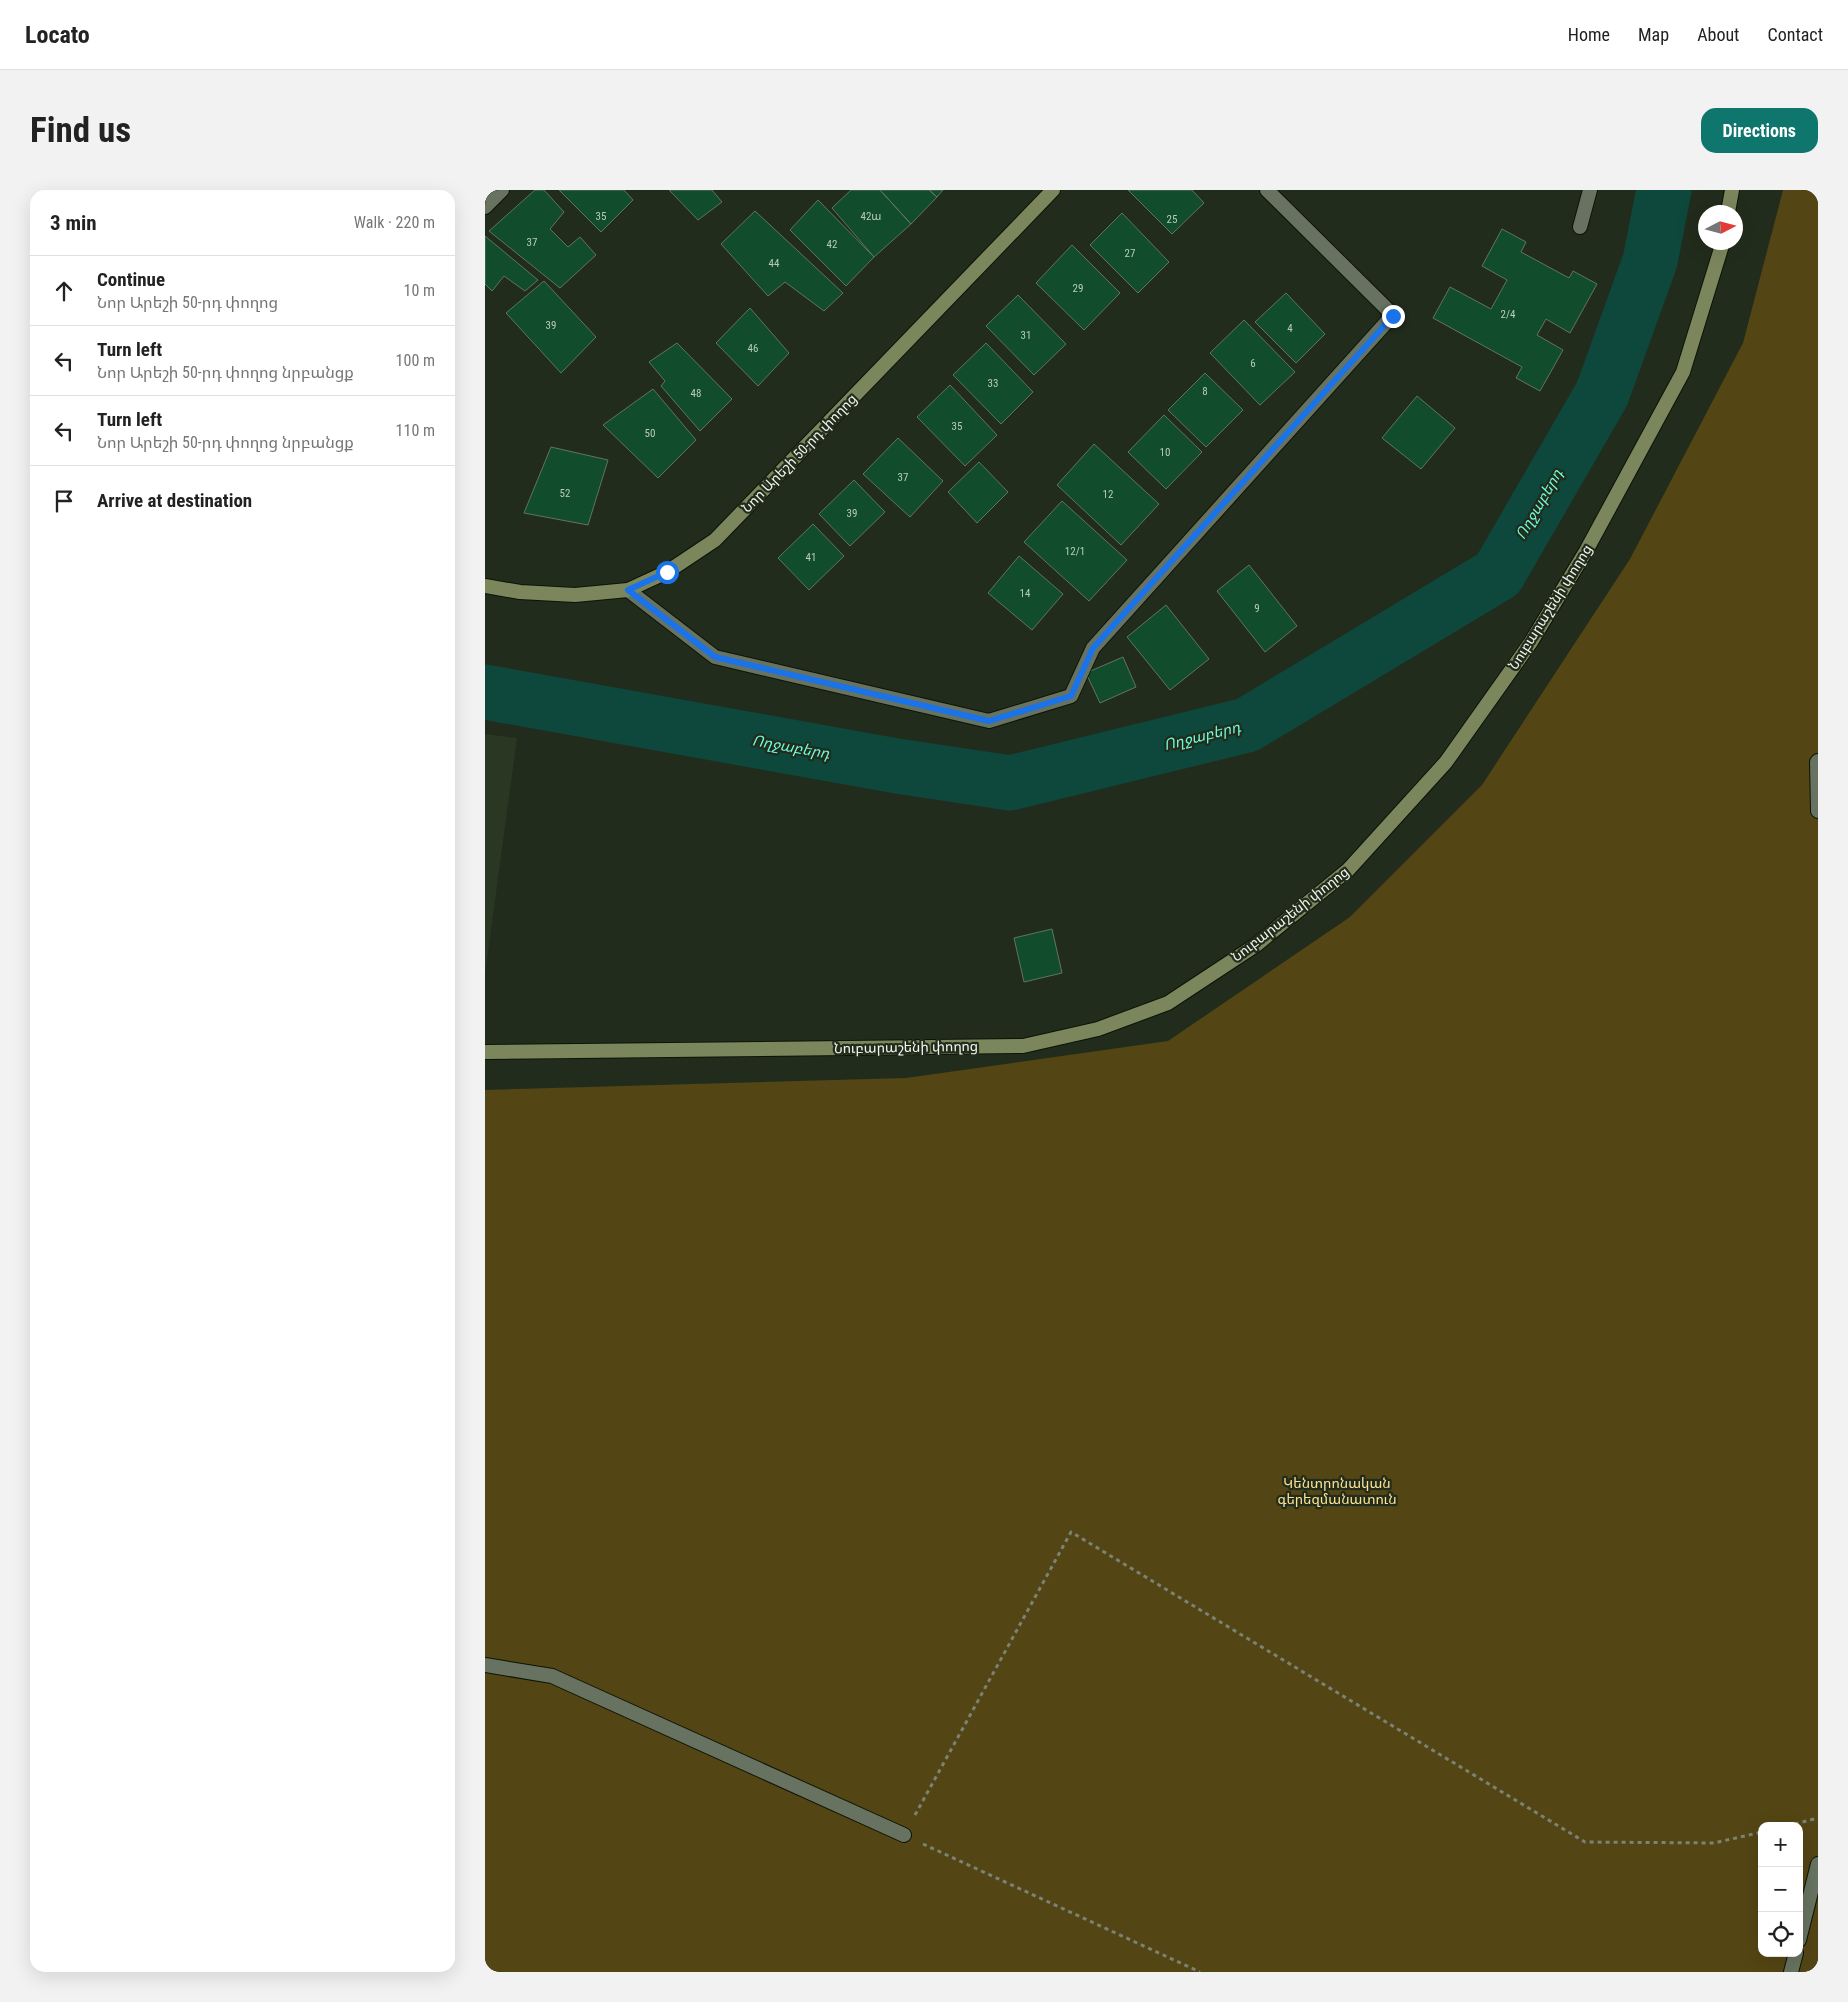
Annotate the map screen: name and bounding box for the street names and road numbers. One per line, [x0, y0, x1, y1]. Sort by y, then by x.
street label: Նոր Արեշի 50-րդ փողոց [738, 390, 860, 516]
street label: Նուբարաշենի փողոց [1505, 542, 1595, 672]
street label: Նուբարաշենի փողոց [1228, 863, 1352, 965]
street label: Նուբարաշենի փողոց [834, 1038, 978, 1056]

